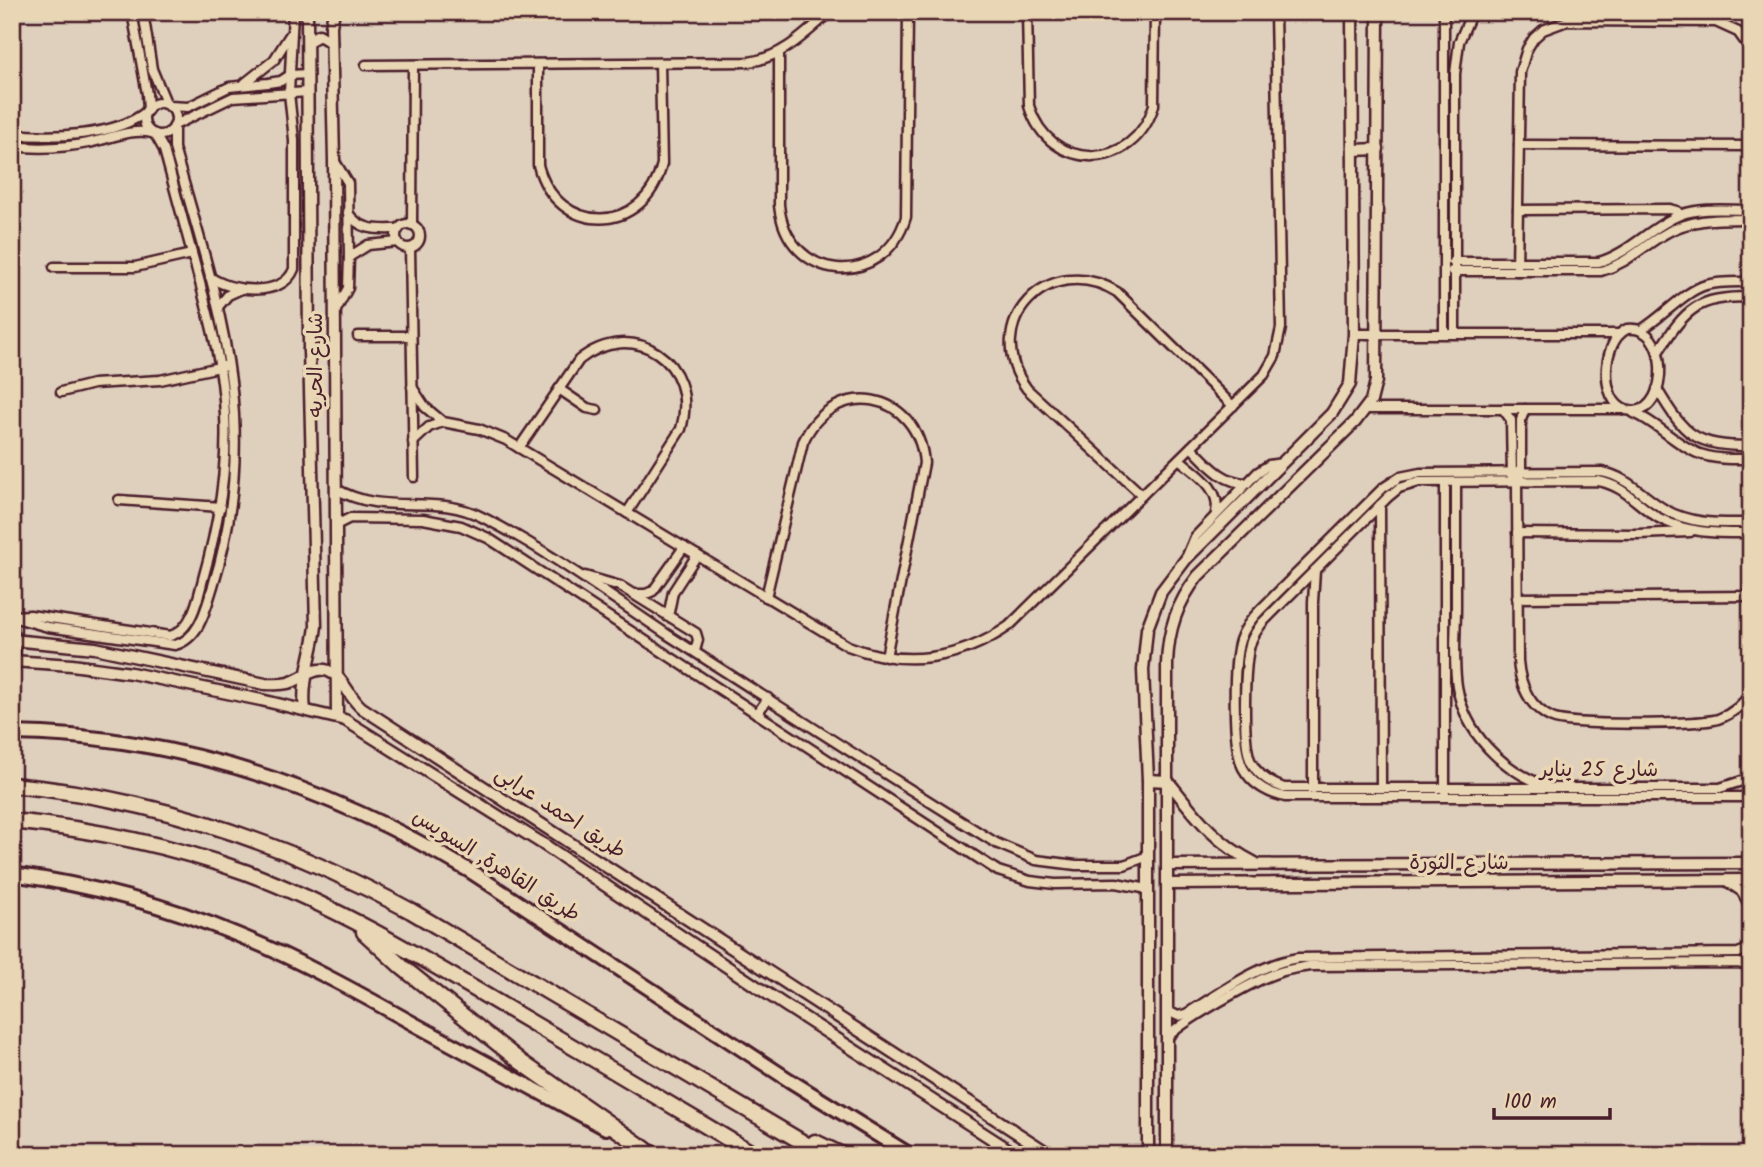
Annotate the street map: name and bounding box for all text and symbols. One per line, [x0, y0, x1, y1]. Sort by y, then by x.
street label: شارع الحريه [300, 312, 333, 418]
street label: شارع 25 يناير [1538, 754, 1658, 787]
street label: طريق احمد عرابى [488, 758, 632, 868]
street label: طريق القاهرة, السويس [405, 801, 587, 931]
street label: شارع الثورة [1409, 847, 1509, 880]
scale bar [1494, 1076, 1609, 1120]
text: 100 m [1504, 1086, 1557, 1119]

